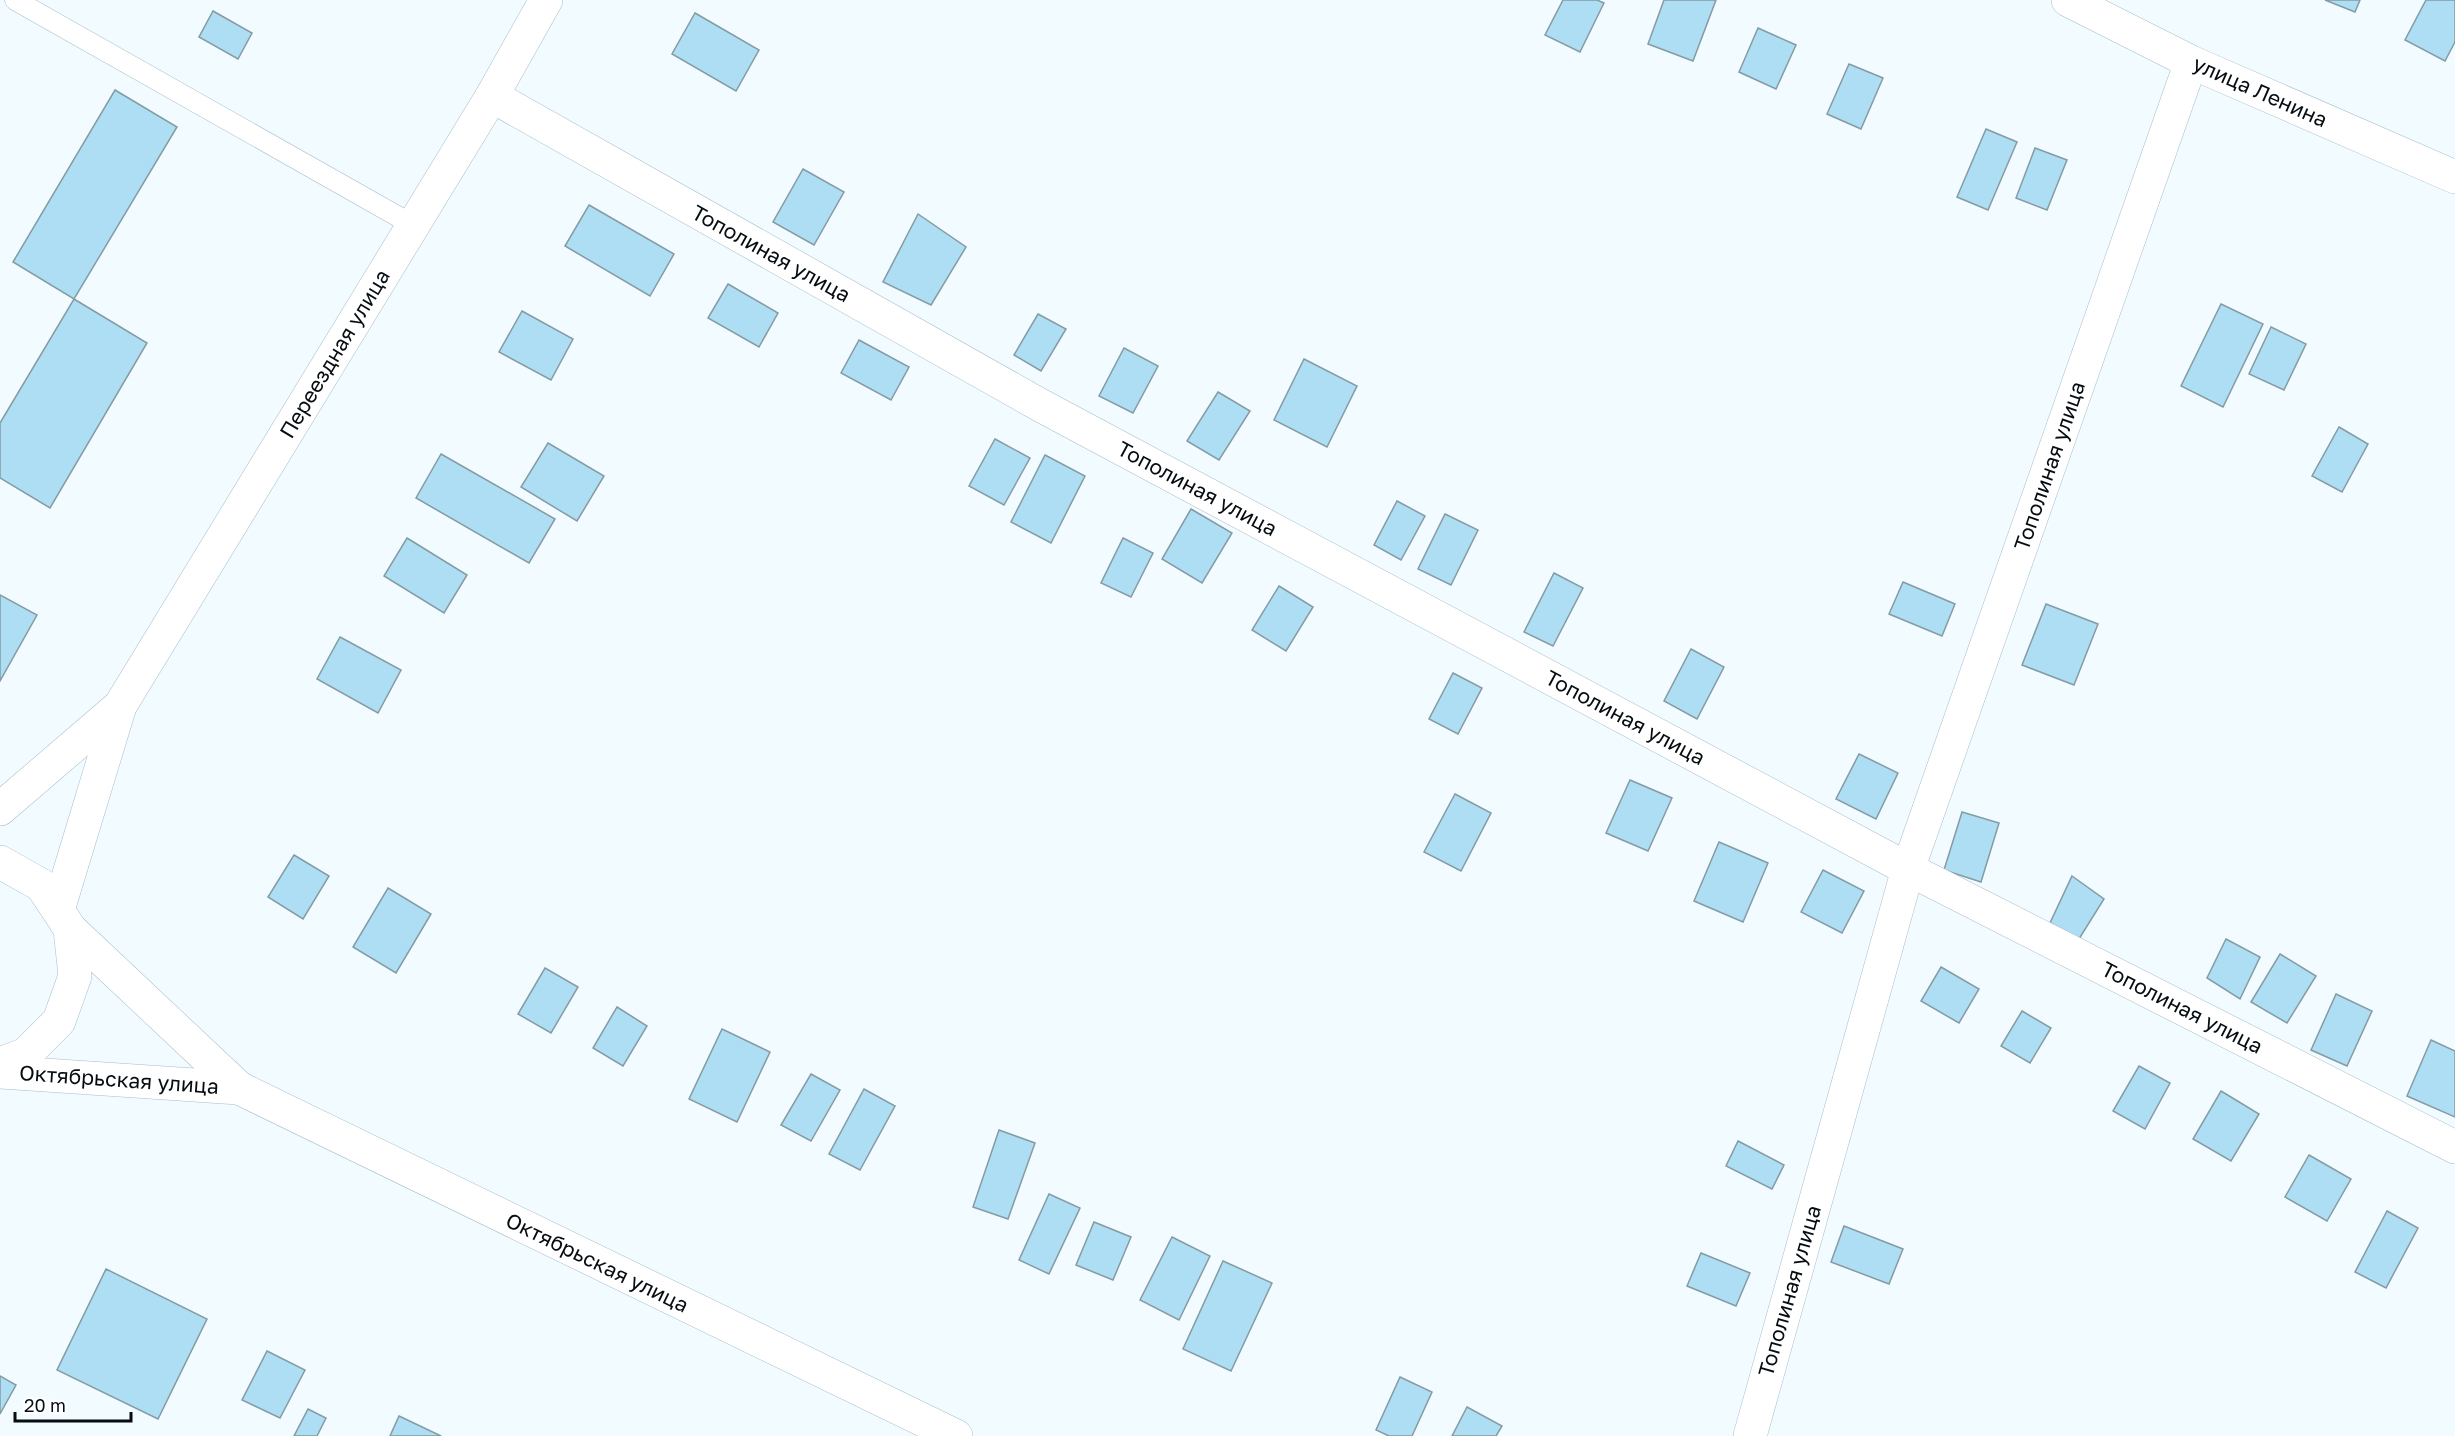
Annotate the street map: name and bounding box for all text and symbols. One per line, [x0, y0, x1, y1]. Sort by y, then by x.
street label: улица Ленина [2189, 50, 2332, 132]
street label: Тополиная улица [688, 199, 855, 307]
street label: Переездная улица [273, 264, 395, 443]
street label: Тополиная улица [2008, 378, 2090, 554]
street label: Тополиная улица [1113, 435, 1282, 541]
street label: Тополиная улица [1541, 664, 1710, 770]
street label: Тополиная улица [2098, 955, 2267, 1059]
street label: Октябрьская улица [18, 1059, 220, 1099]
street label: Тополиная улица [1752, 1202, 1826, 1379]
street label: Октябрьская улица [502, 1207, 693, 1318]
scale bar [15, 1385, 130, 1423]
text: 20 m [24, 1394, 66, 1416]

